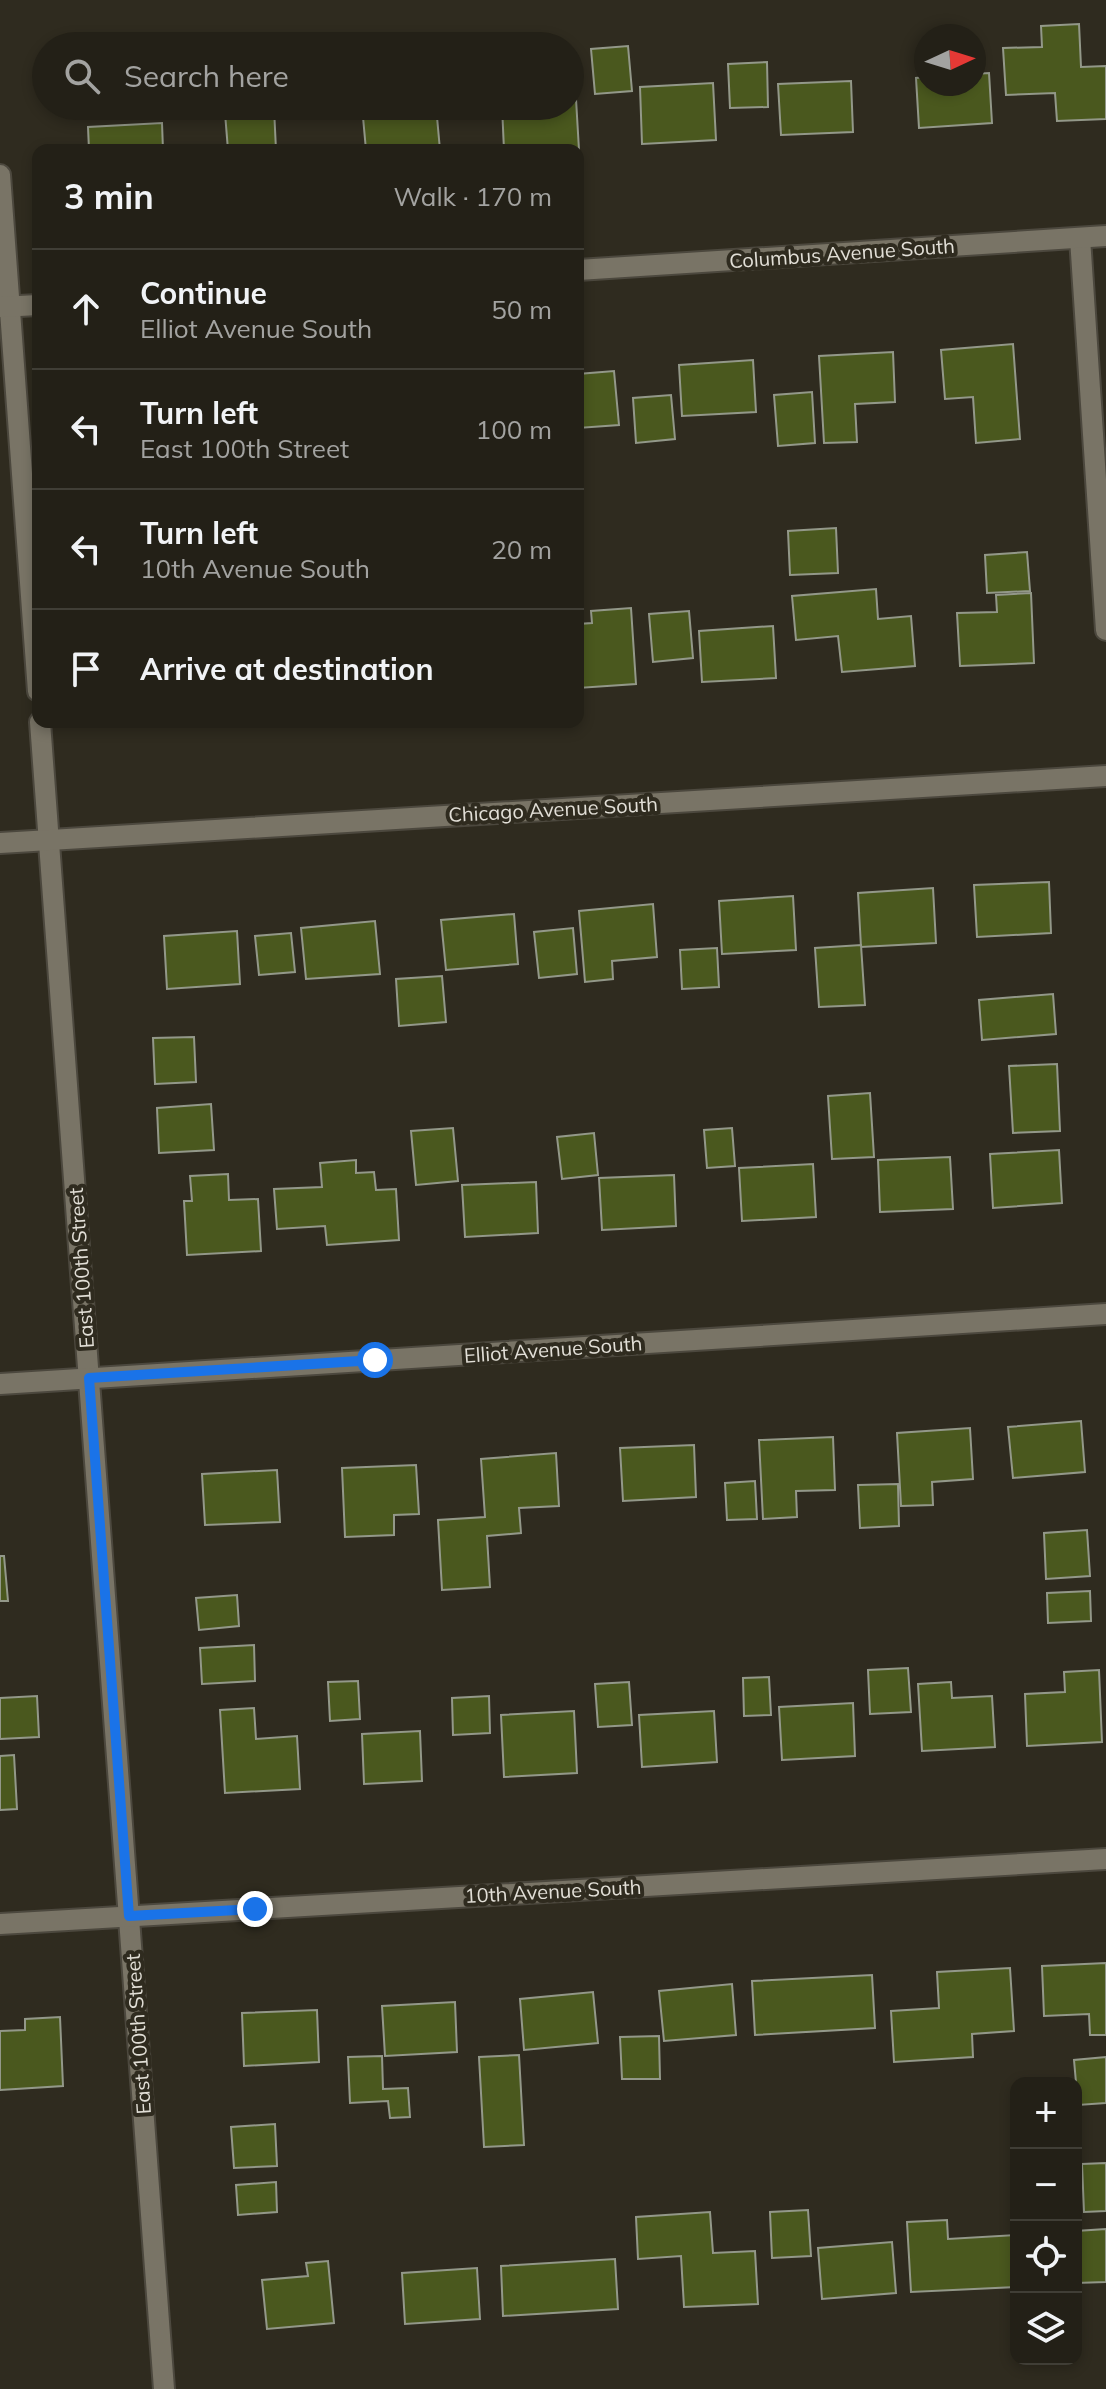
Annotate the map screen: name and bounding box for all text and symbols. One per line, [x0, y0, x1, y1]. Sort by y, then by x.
north arrow [914, 24, 986, 96]
search box [32, 32, 584, 120]
icon: search [60, 54, 104, 98]
text: Search here [124, 57, 289, 95]
text: 3 min [64, 175, 154, 218]
text: Walk · 170 m [393, 180, 552, 213]
street label: Columbus Avenue South [728, 233, 956, 273]
text: Continue [140, 274, 267, 312]
icon: ahead [64, 287, 108, 331]
text: 50 m [491, 293, 552, 326]
text: Elliot Avenue South [140, 312, 372, 345]
text: Turn left [140, 394, 258, 432]
icon: left [64, 407, 108, 451]
text: 100 m [476, 413, 552, 446]
text: East 100th Street [140, 432, 349, 465]
text: Turn left [140, 514, 258, 552]
icon: left [64, 527, 108, 571]
text: 20 m [491, 533, 552, 566]
text: 10th Avenue South [140, 552, 370, 585]
icon: arrive [64, 647, 108, 691]
text: Arrive at destination [140, 650, 434, 688]
street label: Chicago Avenue South [448, 791, 658, 827]
street label: East 100th Street [63, 1187, 99, 1349]
street label: Elliot Avenue South [463, 1330, 643, 1368]
route start [357, 1342, 393, 1378]
street label: 10th Avenue South [464, 1874, 642, 1908]
route end [237, 1891, 273, 1927]
street label: East 100th Street [120, 1953, 156, 2115]
map controls [1010, 2077, 1082, 2365]
button: + [1010, 2077, 1082, 2149]
button: − [1010, 2149, 1082, 2221]
button: locate [1010, 2221, 1082, 2293]
button: layers [1010, 2293, 1082, 2365]

